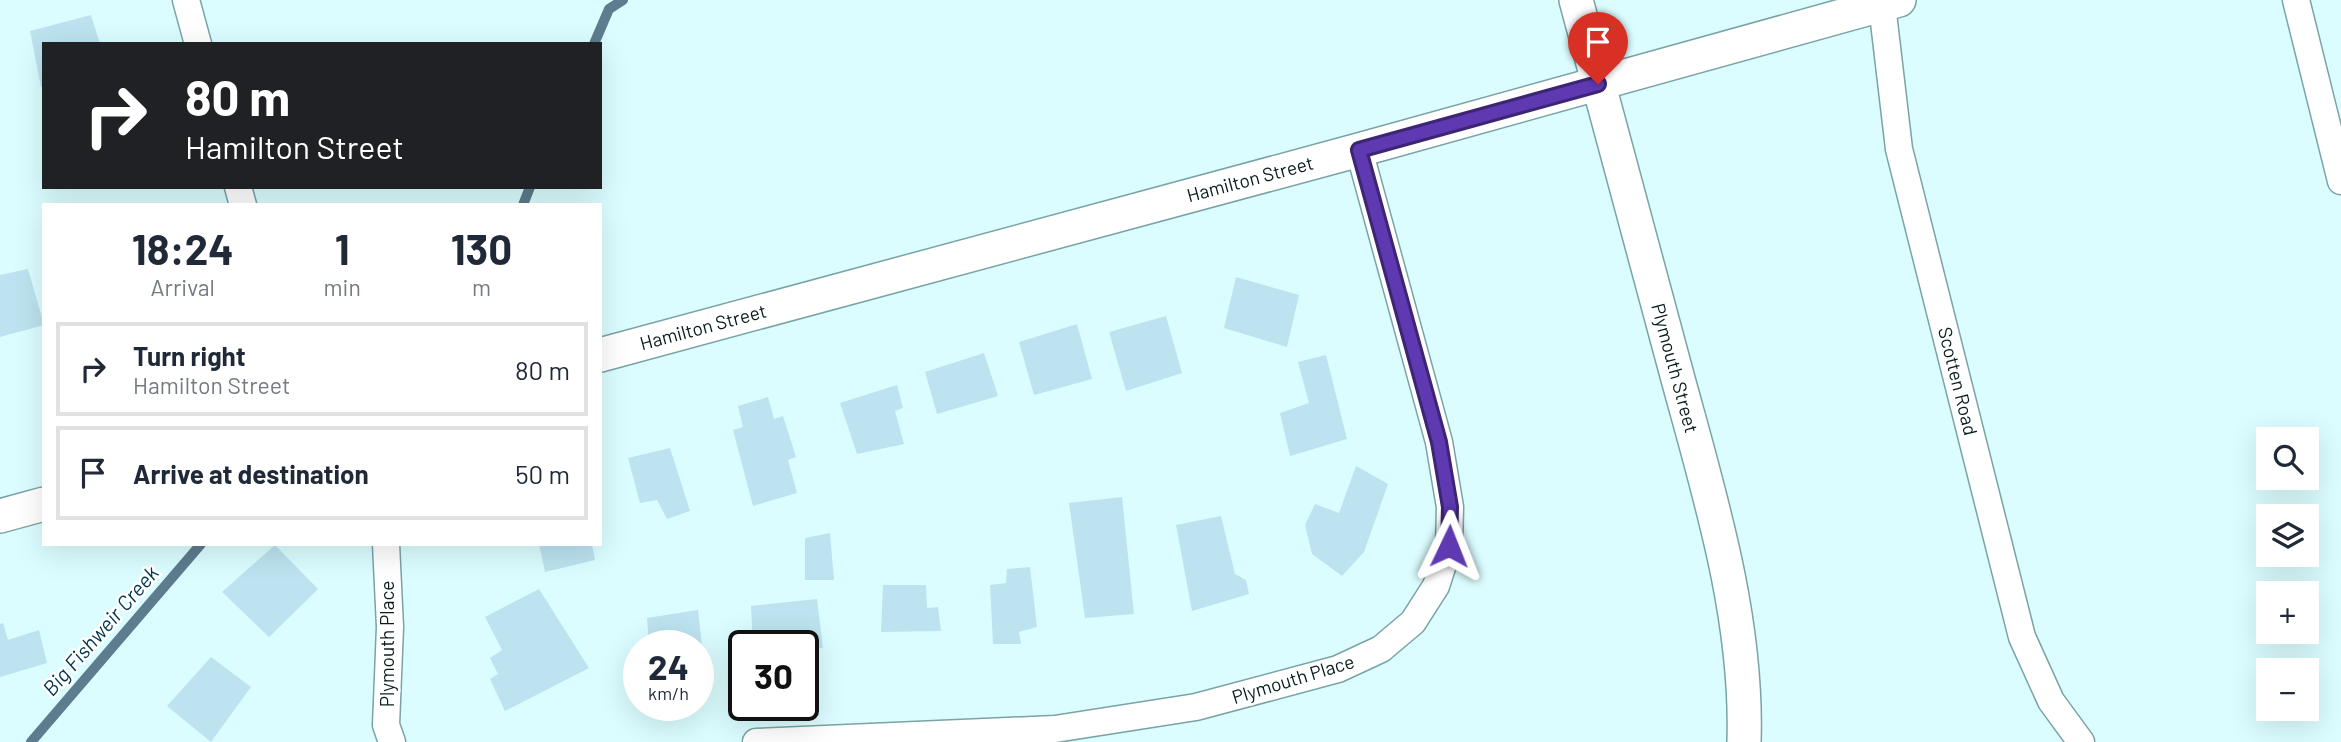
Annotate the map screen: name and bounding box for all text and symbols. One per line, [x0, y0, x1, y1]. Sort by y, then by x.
pin [1568, 12.0, 1628, 84]
icon: arrive [1579, 23, 1617, 61]
text: 80 m [185, 67, 290, 126]
icon: right [70, 70, 161, 161]
text: Hamilton Street [185, 127, 404, 165]
street label: Hamilton Street [1184, 151, 1316, 206]
text: 18:24 [132, 223, 234, 273]
text: 1 [335, 223, 350, 273]
text: 130 [451, 223, 512, 273]
text: Arrival [151, 273, 215, 301]
text: min [324, 273, 361, 301]
text: m [472, 273, 491, 301]
street label: Hamilton Street [637, 299, 769, 354]
street label: Plymouth Street [1647, 301, 1704, 435]
street label: Scotten Road [1934, 324, 1983, 437]
text: Turn right [133, 340, 246, 371]
icon: right [74, 350, 112, 388]
text: 80 m [515, 354, 570, 385]
text: Hamilton Street [133, 371, 290, 399]
map controls [2256, 427, 2319, 721]
button: search [2256, 427, 2319, 490]
icon: arrive [74, 454, 112, 492]
text: Arrive at destination [133, 458, 369, 489]
text: 50 m [515, 458, 570, 489]
button: layers [2256, 504, 2319, 567]
position arrow [1412, 509, 1486, 583]
water label: Big Fishweir Creek [37, 559, 164, 700]
street label: Plymouth Place [375, 581, 398, 707]
button: + [2256, 581, 2319, 644]
speed limit sign: 30 [728, 630, 819, 721]
text: 24 [648, 645, 689, 687]
street label: Plymouth Place [1229, 649, 1357, 708]
button: − [2256, 658, 2319, 721]
text: km/h [648, 682, 689, 704]

